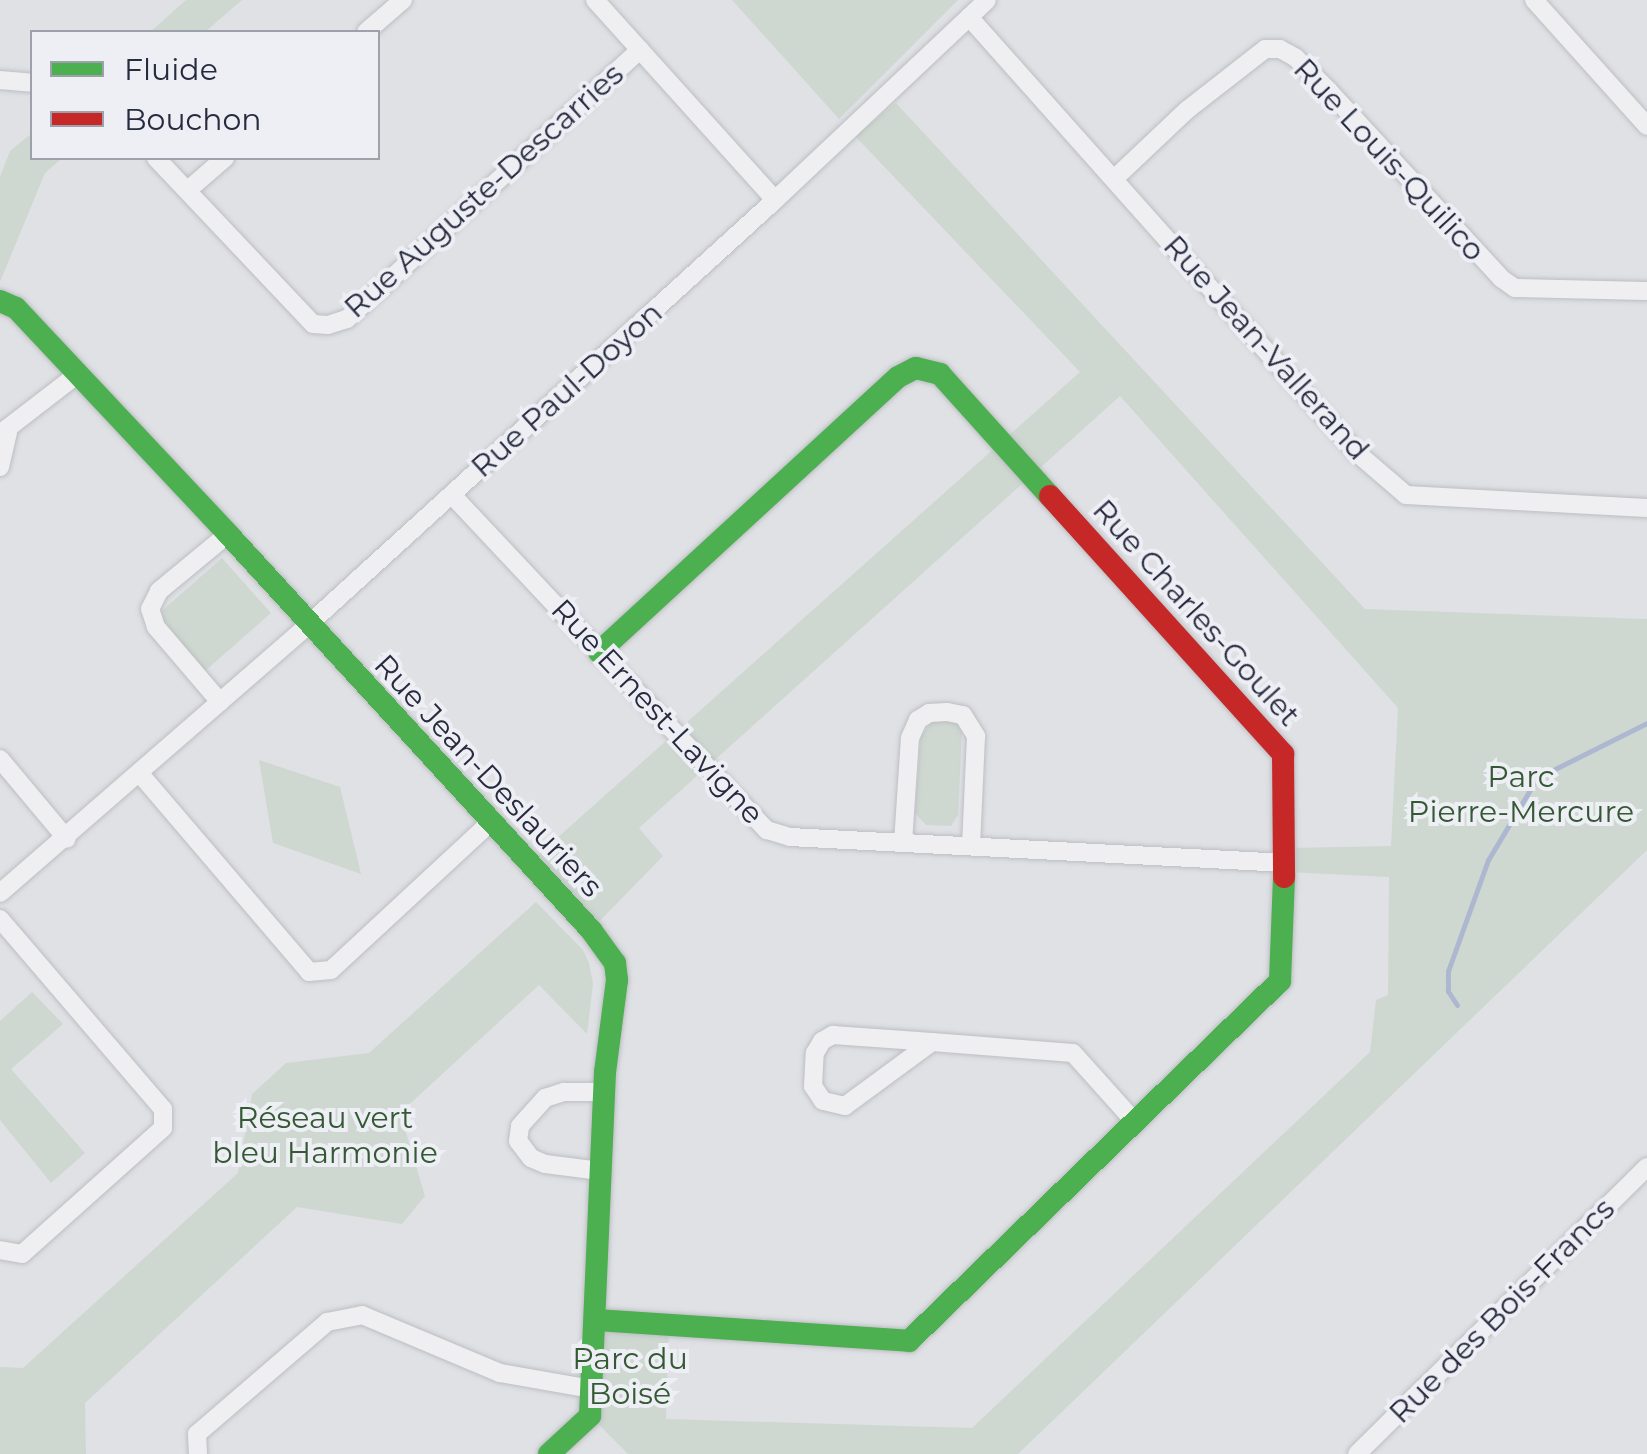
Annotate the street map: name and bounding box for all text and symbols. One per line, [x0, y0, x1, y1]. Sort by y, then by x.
legend [30, 30, 380, 160]
text: Fluide [124, 51, 218, 88]
street label: Rue Louis-Quilico [1286, 51, 1492, 269]
street label: Rue Auguste-Descarries [337, 56, 631, 326]
text: Bouchon [124, 101, 262, 138]
street label: Rue Jean-Vallerand [1156, 228, 1376, 468]
street label: Rue Paul-Doyon [464, 295, 670, 485]
street label: Rue Charles-Goulet [1085, 492, 1307, 734]
street label: Rue Ernest-Lavigne [543, 592, 771, 832]
street label: Rue Jean-Deslauriers [366, 647, 610, 905]
park label: Parc Pierre-Mercure [1408, 759, 1634, 830]
park label: Réseau vert bleu Harmonie [212, 1100, 438, 1170]
street label: Rue des Bois-Francs [1382, 1191, 1622, 1431]
park label: Parc du Boisé [572, 1341, 688, 1412]

